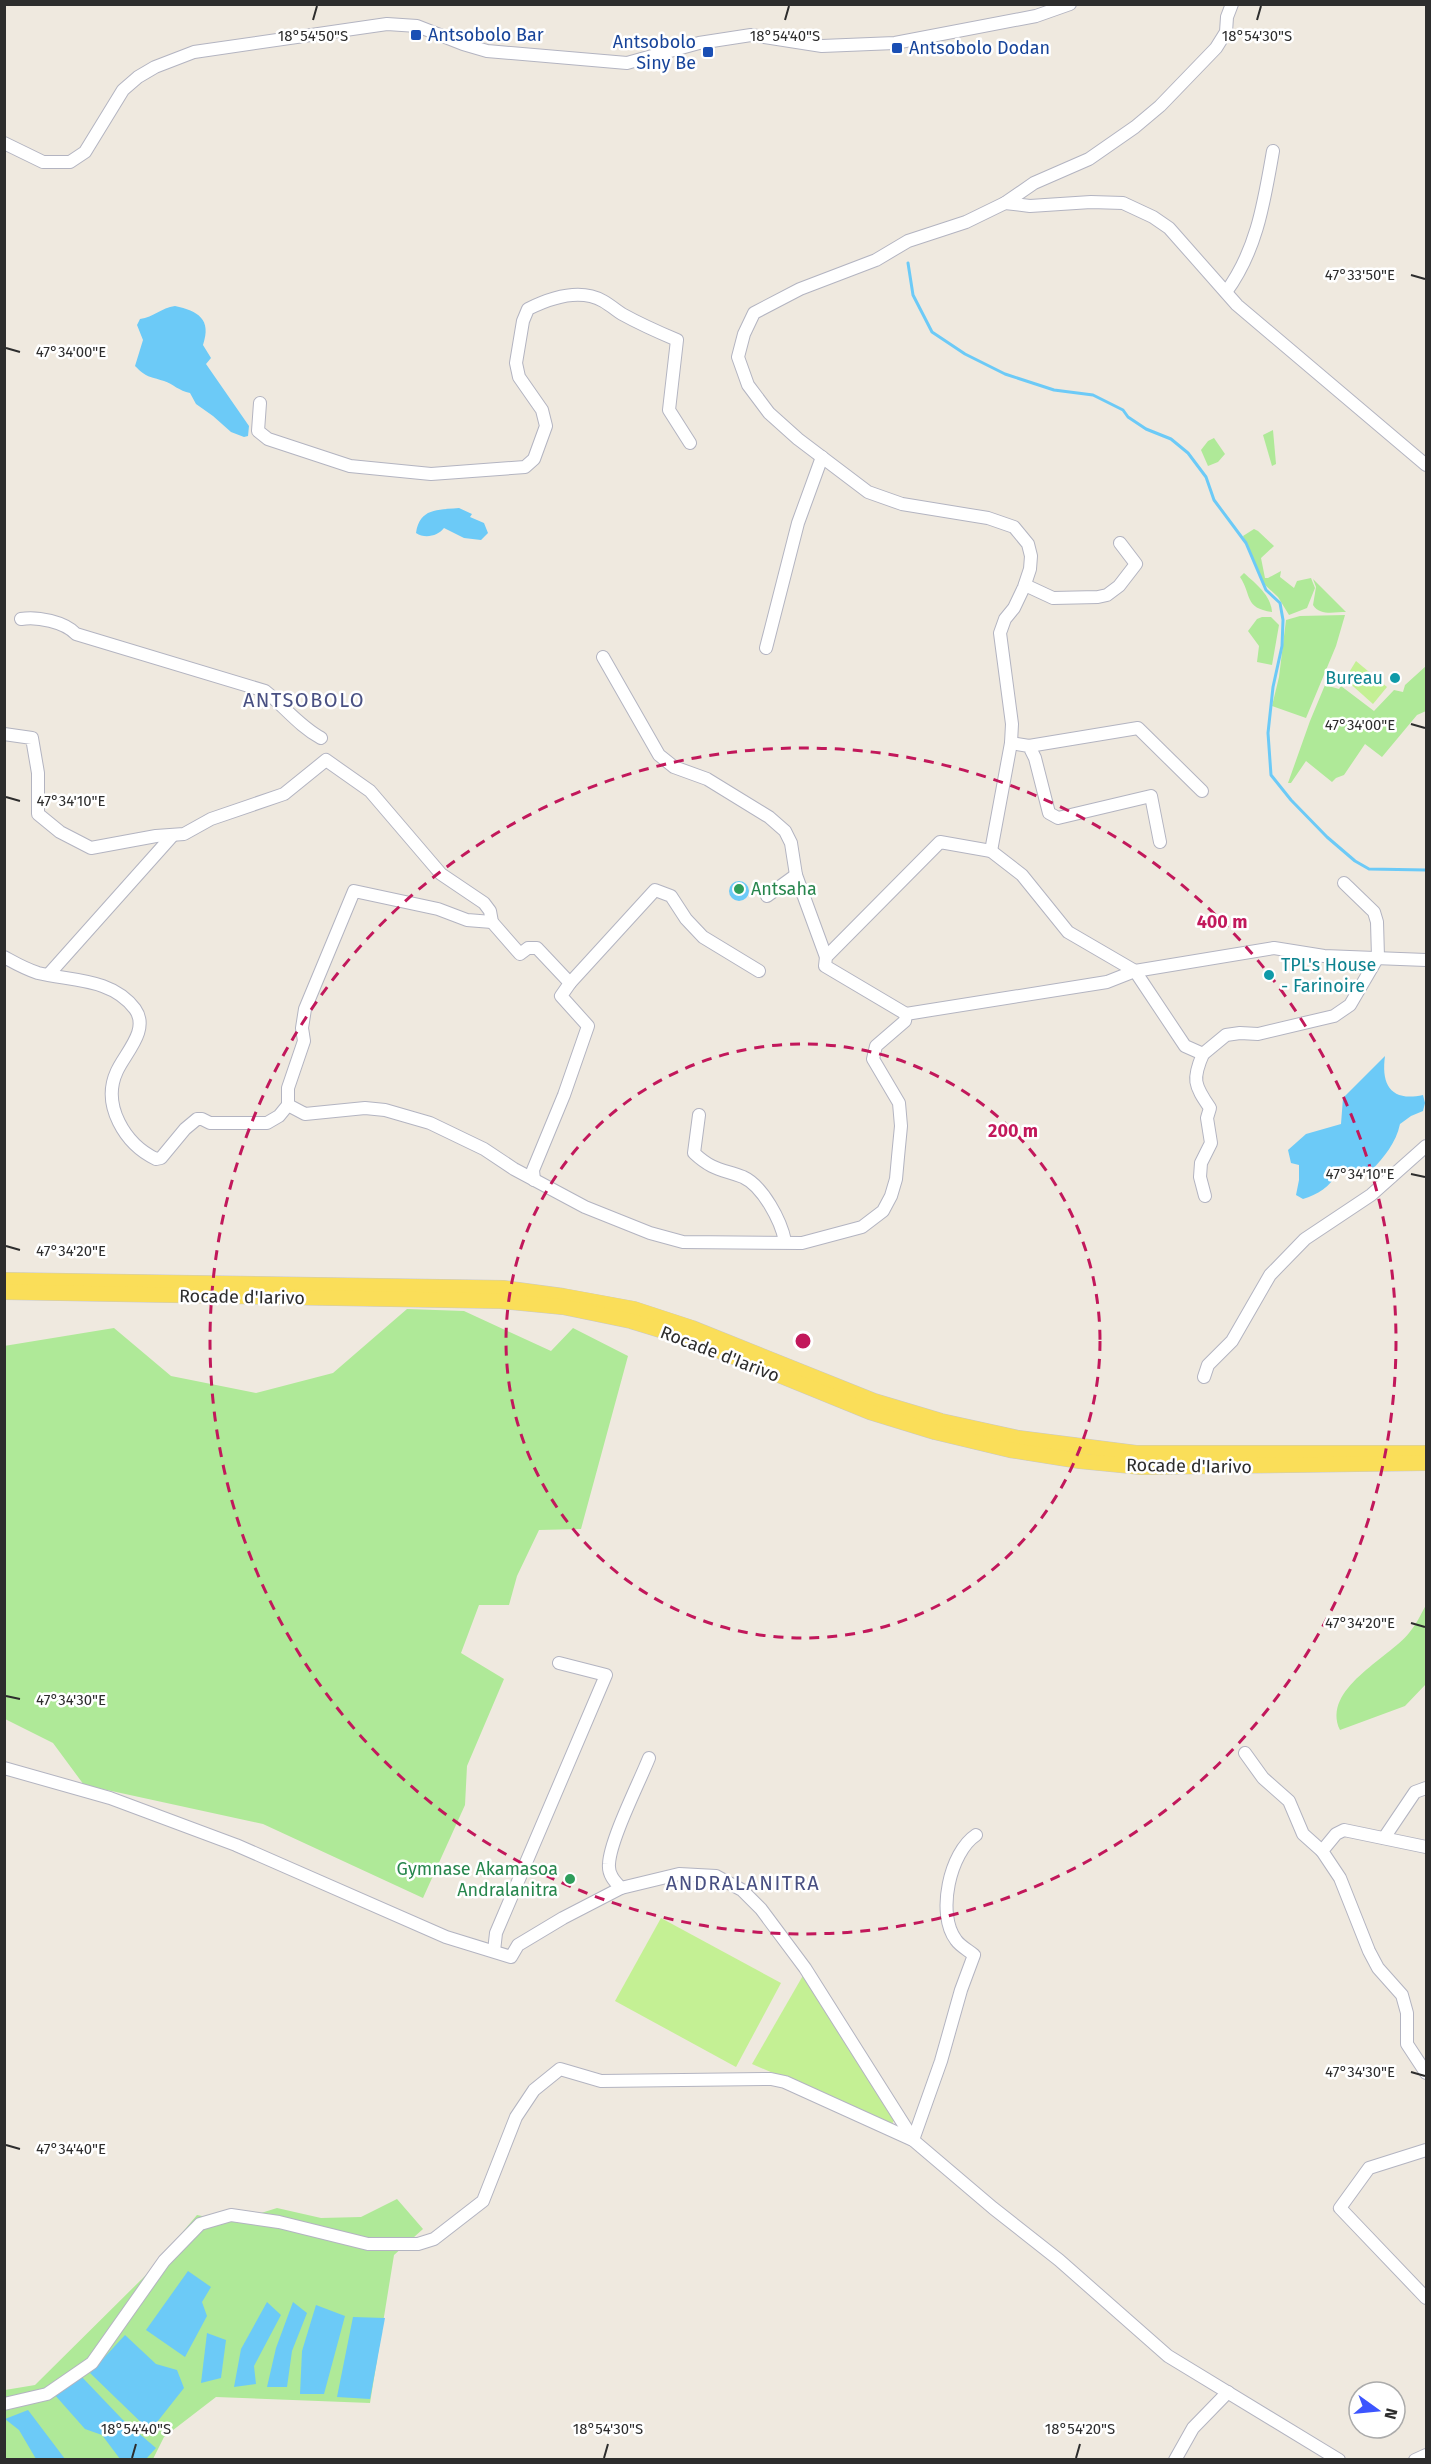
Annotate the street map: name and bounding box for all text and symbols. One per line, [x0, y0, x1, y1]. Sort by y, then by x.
place label: Antsobolo Bar [428, 24, 544, 46]
text: 18°54'50"S [278, 27, 348, 45]
text: 18°54'40"S [750, 27, 820, 45]
text: 18°54'30"S [1222, 27, 1292, 45]
marker: Antsobolo Bar [409, 28, 423, 42]
place label: Antsobolo Siny Be [613, 31, 696, 74]
place label: Antsobolo Dodan [909, 37, 1050, 59]
marker: Antsobolo Dodan [890, 41, 904, 55]
marker: Antsobolo Siny Be [701, 45, 715, 59]
text: 47°33'50"E [1325, 266, 1395, 284]
text: 47°34'00"E [36, 343, 106, 361]
place label: Bureau [1325, 667, 1383, 689]
marker: Bureau [1388, 671, 1402, 685]
district label: ANTSOBOLO [243, 688, 365, 712]
text: 47°34'00"E [1325, 716, 1395, 734]
text: 47°34'10"E [37, 792, 105, 810]
place label: Antsaha [751, 878, 817, 900]
marker: Antsaha [732, 882, 746, 896]
text: 400 m [1197, 911, 1247, 933]
place label: TPL's House - Farinoire [1281, 954, 1376, 997]
marker: TPL's House - Farinoire [1262, 968, 1276, 982]
text: 200 m [988, 1120, 1038, 1142]
text: 47°34'10"E [1326, 1165, 1394, 1183]
text: 47°34'20"E [36, 1242, 106, 1260]
street label: Rocade d'Iarivo [179, 1285, 305, 1309]
street label: Rocade d'Iarivo [657, 1321, 783, 1387]
centre of rings [793, 1331, 813, 1351]
street label: Rocade d'Iarivo [1126, 1454, 1252, 1478]
text: 47°34'20"E [1325, 1614, 1395, 1632]
text: 47°34'30"E [36, 1691, 106, 1709]
place label: Gymnase Akamasoa Andralanitra [397, 1858, 558, 1901]
district label: ANDRALANITRA [666, 1871, 820, 1895]
marker: Gymnase Akamasoa Andralanitra [563, 1872, 577, 1886]
text: 47°34'30"E [1325, 2063, 1395, 2081]
text: 47°34'40"E [36, 2140, 106, 2158]
north arrow [1347, 2380, 1407, 2440]
text: N [1380, 2406, 1402, 2421]
text: 18°54'40"S [101, 2420, 171, 2438]
text: 18°54'30"S [573, 2420, 643, 2438]
text: 18°54'20"S [1045, 2420, 1115, 2438]

